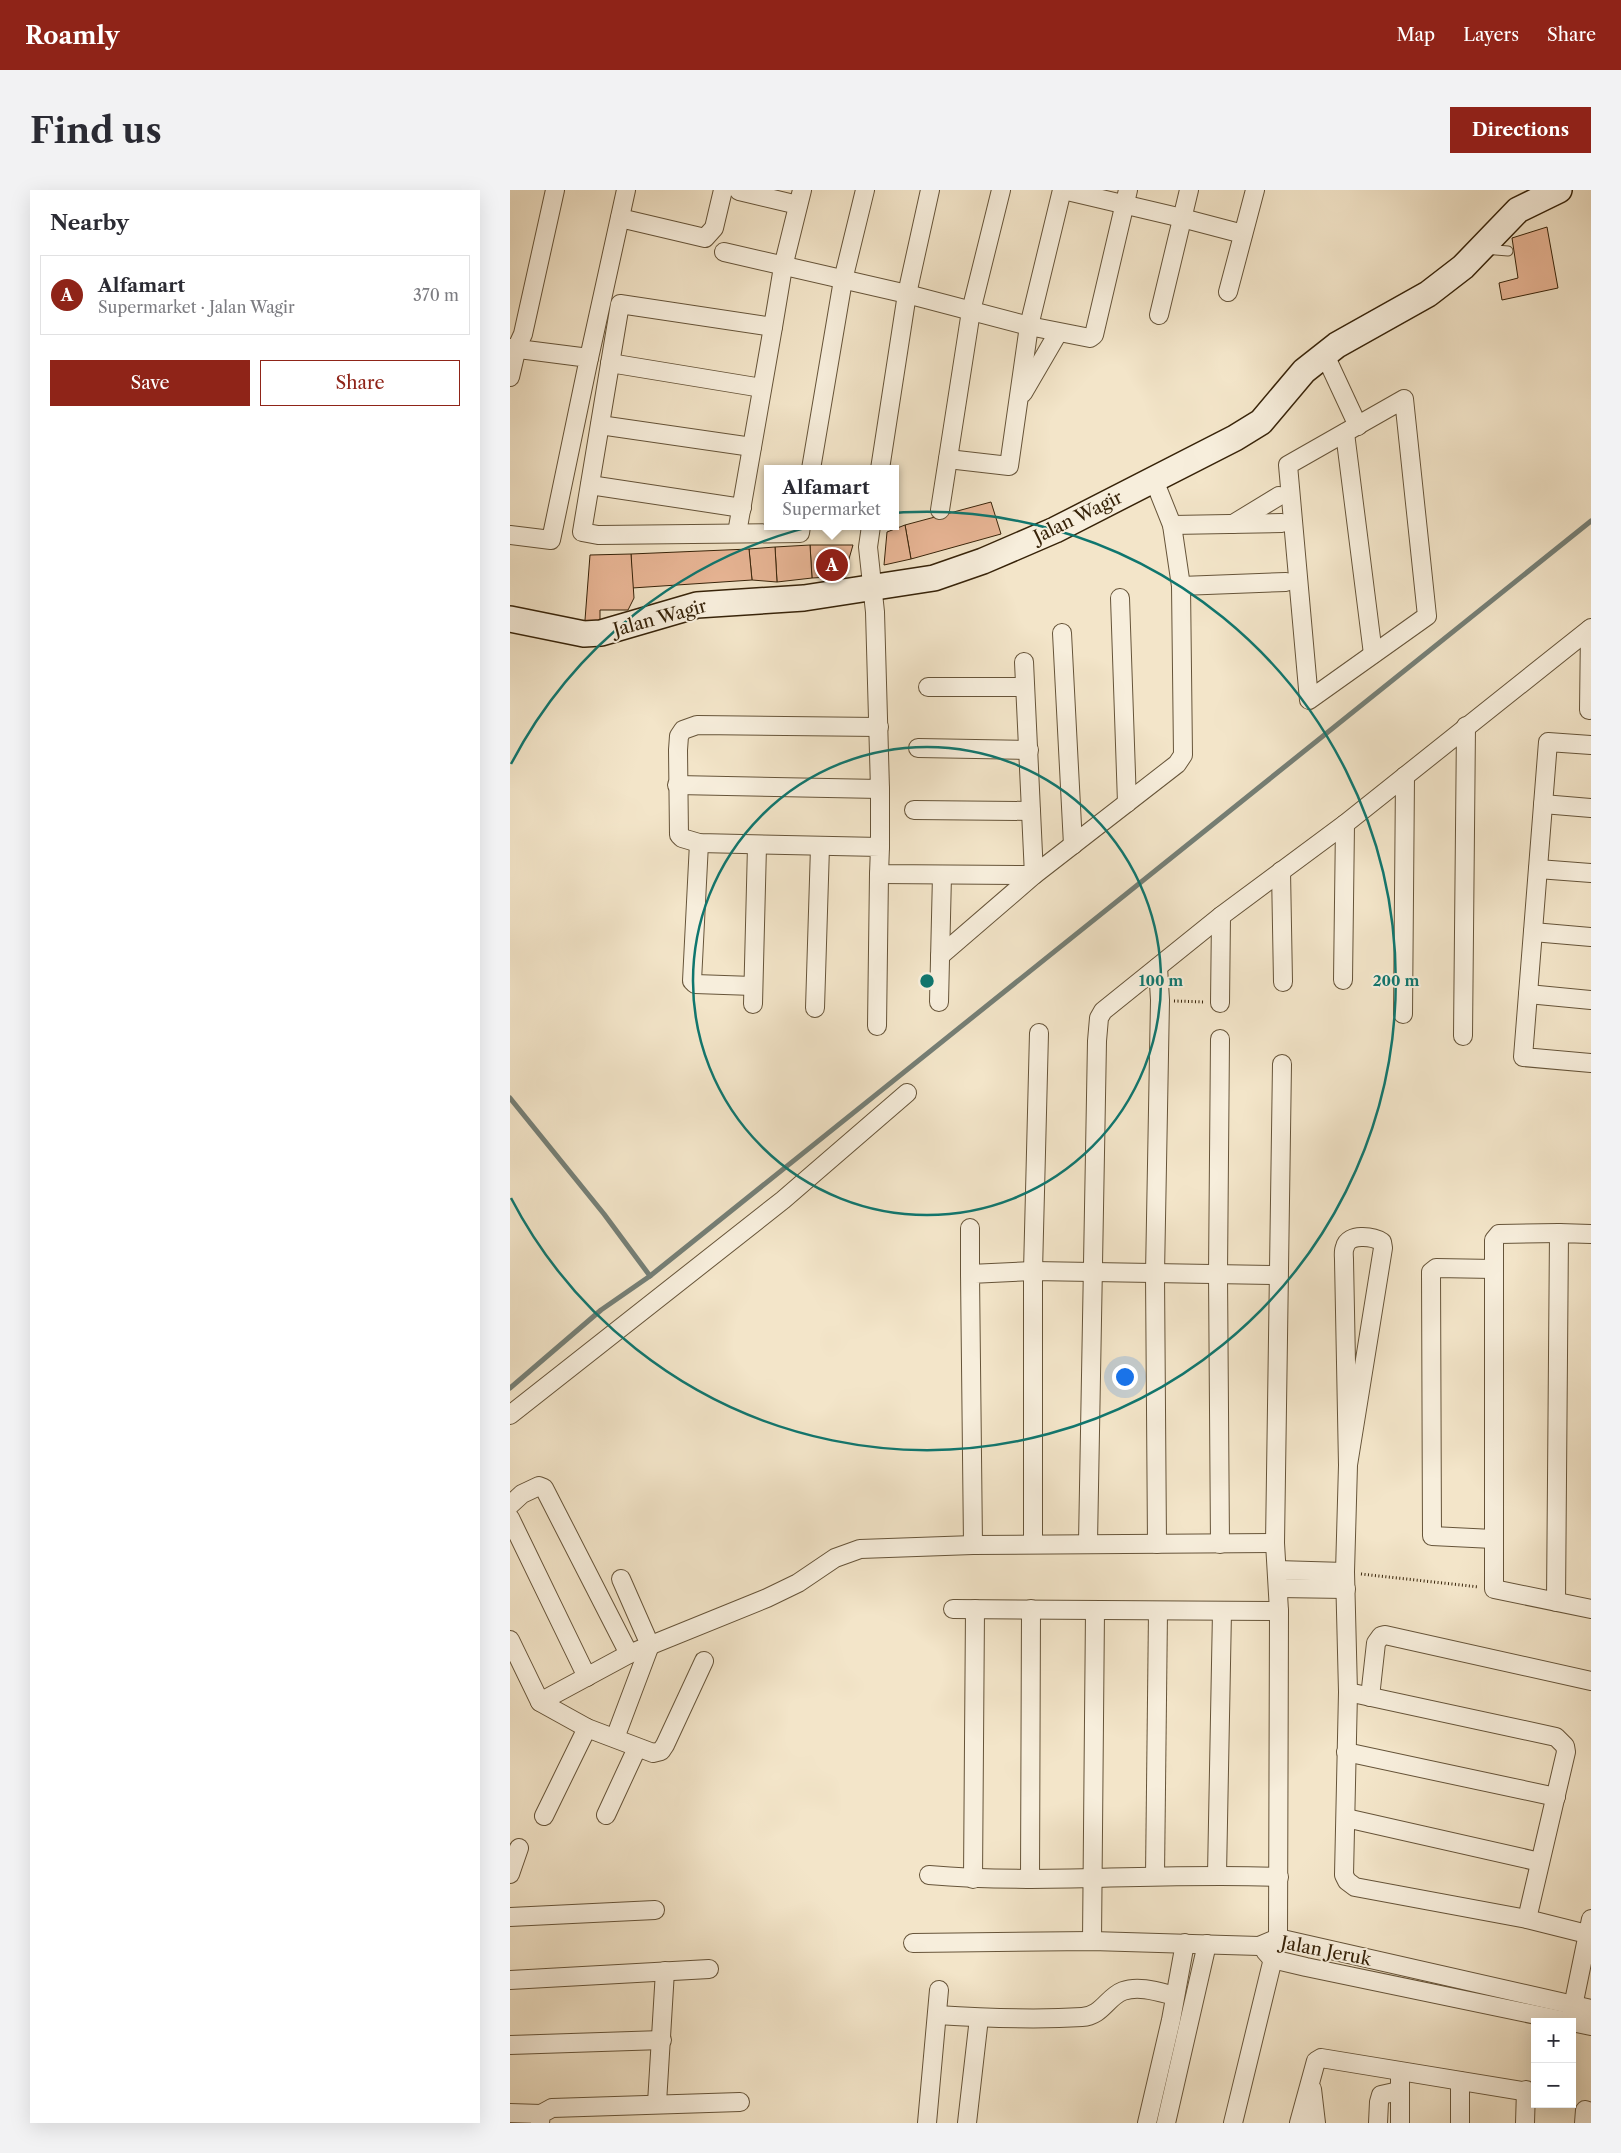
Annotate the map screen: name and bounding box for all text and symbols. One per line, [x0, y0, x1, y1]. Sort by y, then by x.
text: Roamly [25, 21, 119, 50]
text: Map [1397, 24, 1435, 46]
text: Layers [1463, 24, 1519, 46]
text: Share [1547, 24, 1596, 46]
button: Directions [1450, 107, 1591, 153]
text: Find us [30, 109, 162, 152]
text: Nearby [50, 210, 129, 235]
text: Alfamart [98, 274, 185, 297]
text: A [61, 285, 73, 305]
text: 370 m [413, 285, 459, 305]
text: Supermarket · Jalan Wagir [98, 297, 295, 317]
button: Save [50, 360, 250, 406]
button: Share [260, 360, 460, 406]
popup [764, 465, 899, 530]
text: Alfamart [782, 476, 870, 499]
street label: Jalan Wagir [1027, 486, 1126, 549]
text: Supermarket [782, 499, 881, 519]
pin: A [816, 546, 848, 584]
street label: Jalan Wagir [608, 595, 710, 642]
text: 100 m [1139, 971, 1183, 990]
text: 200 m [1373, 971, 1419, 990]
centre of rings [918, 972, 936, 990]
your location [1112, 1364, 1138, 1390]
street label: Jalan Jeruk [1276, 1931, 1375, 1971]
map controls [1531, 2018, 1576, 2108]
button: + [1531, 2018, 1576, 2063]
button: − [1531, 2063, 1576, 2108]

